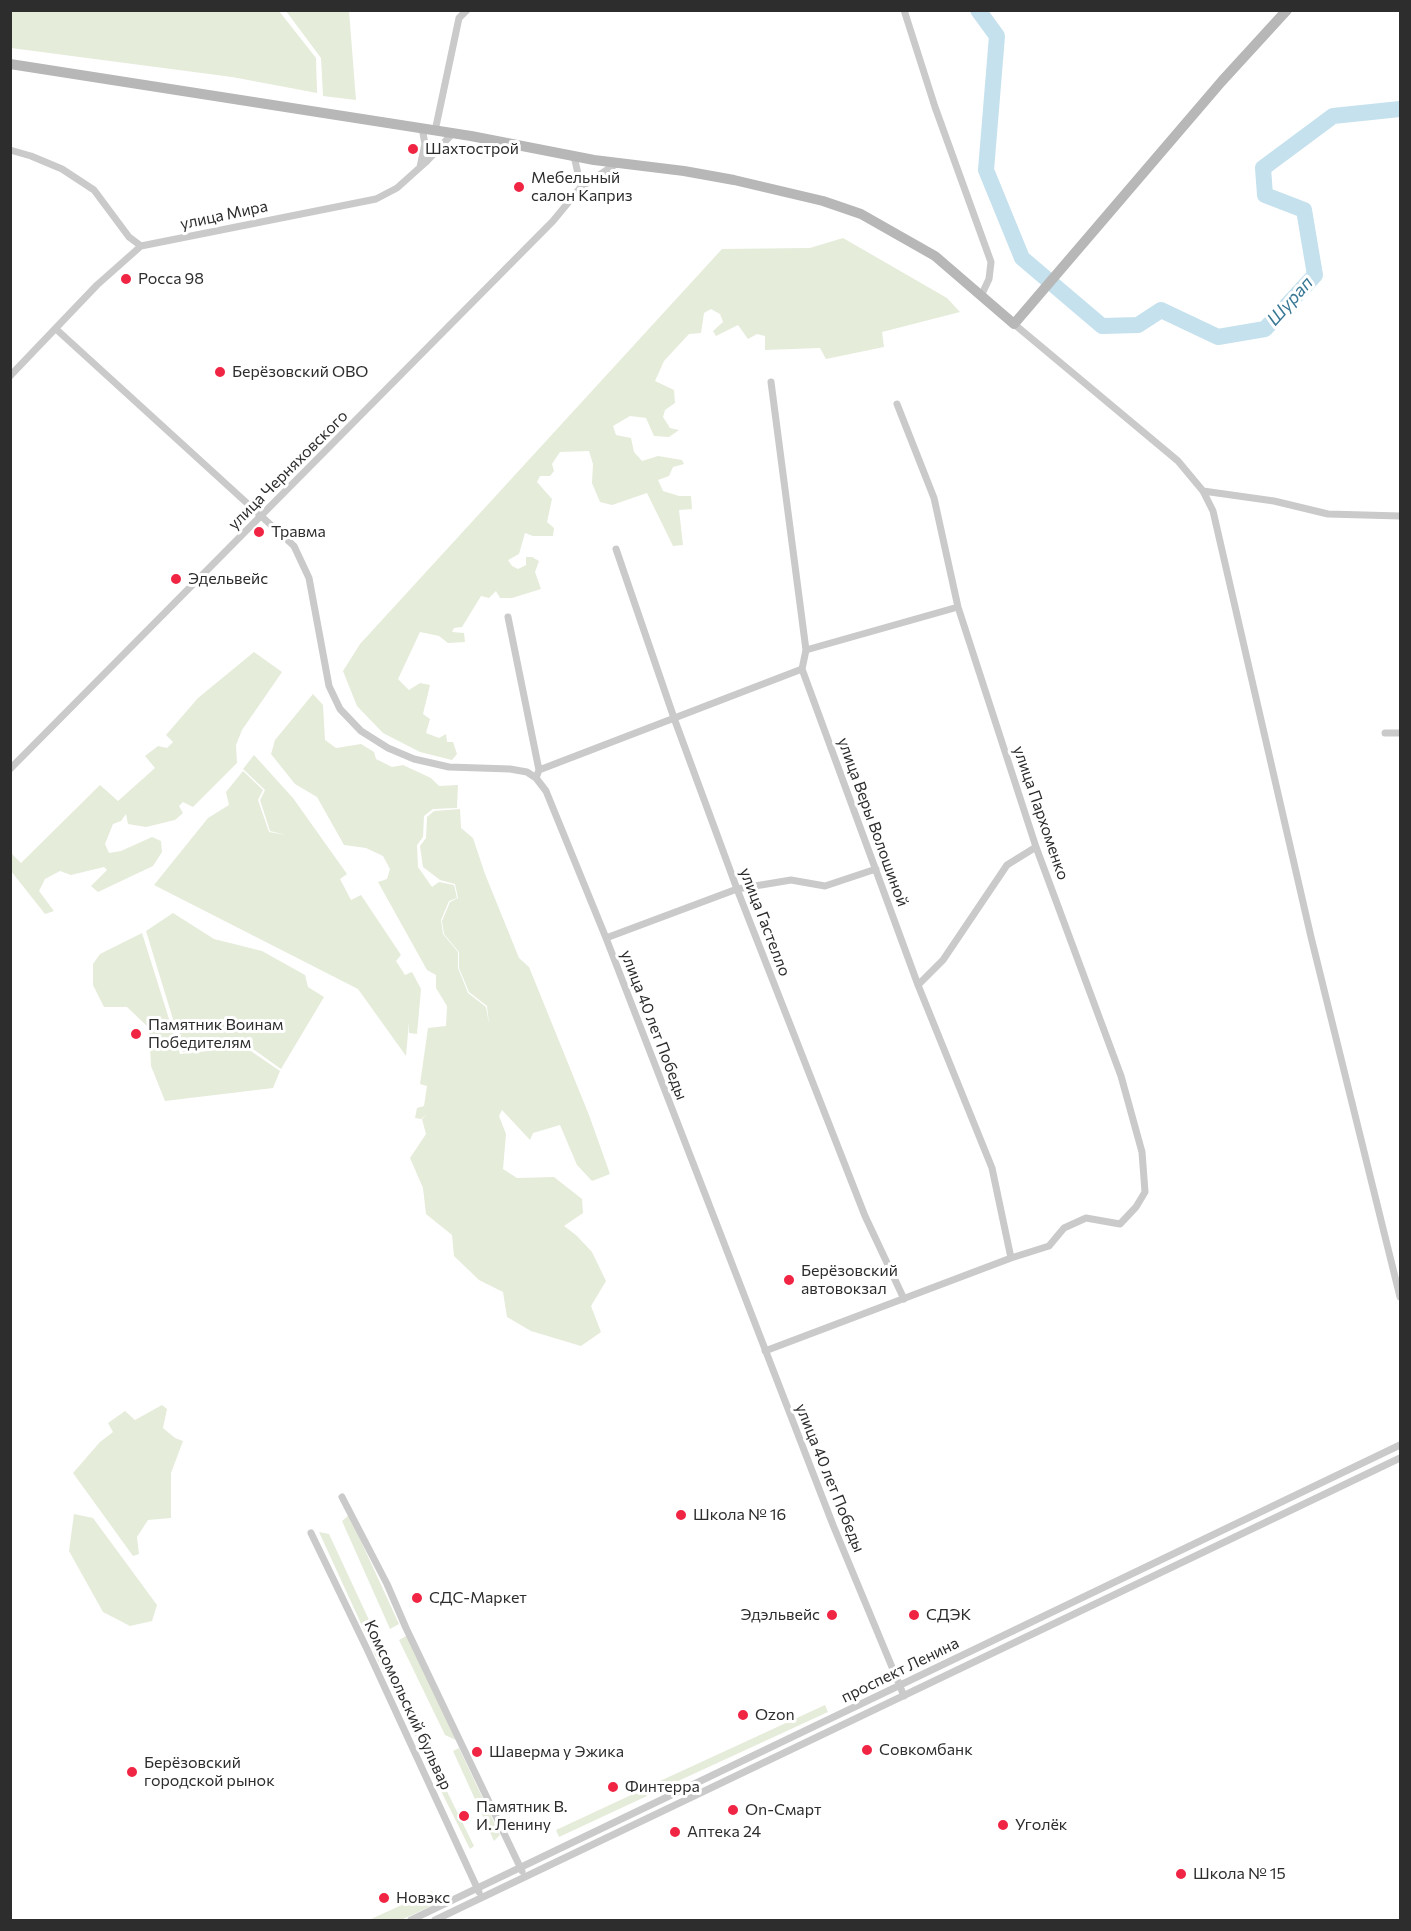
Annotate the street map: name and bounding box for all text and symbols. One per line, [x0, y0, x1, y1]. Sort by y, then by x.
place label: Шахтострой [425, 139, 519, 159]
marker: Шахтострой [406, 142, 420, 156]
place label: Мебельный салон Каприз [531, 168, 633, 206]
marker: Мебельный салон Каприз [512, 180, 526, 194]
street label: улица Мира [178, 196, 270, 234]
place label: Росса 98 [138, 269, 204, 289]
marker: Росса 98 [119, 272, 133, 286]
water label: Шурап [1262, 272, 1318, 330]
place label: Берёзовский ОВО [232, 362, 368, 382]
marker: Берёзовский ОВО [213, 365, 227, 379]
street label: улица Черняховского [224, 406, 352, 534]
place label: Травма [271, 522, 326, 542]
marker: Травма [252, 525, 266, 539]
place label: Эдельвейс [188, 569, 268, 589]
marker: Эдельвейс [169, 572, 183, 586]
street label: улица Веры Волошиной [833, 735, 913, 909]
street label: улица Пархоменко [1009, 743, 1073, 883]
street label: улица Гастелло [736, 865, 794, 979]
street label: улица 40 лет Победы [617, 947, 691, 1103]
place label: Памятник Воинам Победителям [148, 1015, 283, 1053]
marker: Памятник Воинам Победителям [129, 1027, 143, 1041]
place label: Берёзовский автовокзал [801, 1261, 898, 1299]
marker: Берёзовский автовокзал [782, 1273, 796, 1287]
street label: улица 40 лет Победы [791, 1401, 869, 1555]
place label: Школа № 16 [693, 1505, 786, 1525]
marker: Школа № 16 [674, 1508, 688, 1522]
place label: СДС-Маркет [429, 1588, 527, 1608]
marker: СДС-Маркет [410, 1591, 424, 1605]
place label: Эдэльвейс [740, 1605, 820, 1625]
place label: СДЭК [926, 1605, 971, 1625]
marker: Эдэльвейс [825, 1608, 839, 1622]
marker: СДЭК [907, 1608, 921, 1622]
street label: Комсомольский бульвар [360, 1617, 456, 1793]
street label: проспект Ленина [838, 1633, 962, 1707]
place label: Ozon [755, 1705, 795, 1725]
marker: Ozon [736, 1708, 750, 1722]
place label: Совкомбанк [879, 1740, 973, 1760]
place label: Шаверма у Эжика [489, 1742, 624, 1762]
marker: Совкомбанк [860, 1743, 874, 1757]
marker: Шаверма у Эжика [470, 1745, 484, 1759]
place label: Берёзовский городской рынок [144, 1753, 275, 1791]
marker: Берёзовский городской рынок [125, 1765, 139, 1779]
place label: Финтерра [625, 1777, 700, 1797]
marker: Финтерра [606, 1780, 620, 1794]
place label: Памятник В. И. Ленину [476, 1797, 568, 1835]
place label: On-Смарт [745, 1800, 821, 1820]
marker: On-Смарт [726, 1803, 740, 1817]
marker: Памятник В. И. Ленину [457, 1809, 471, 1823]
place label: Уголёк [1015, 1815, 1067, 1835]
marker: Уголёк [996, 1818, 1010, 1832]
place label: Аптека 24 [687, 1822, 761, 1842]
marker: Аптека 24 [668, 1825, 682, 1839]
place label: Школа № 15 [1193, 1864, 1286, 1884]
marker: Школа № 15 [1174, 1867, 1188, 1881]
place label: Новэкс [396, 1888, 450, 1908]
marker: Новэкс [377, 1891, 391, 1905]

